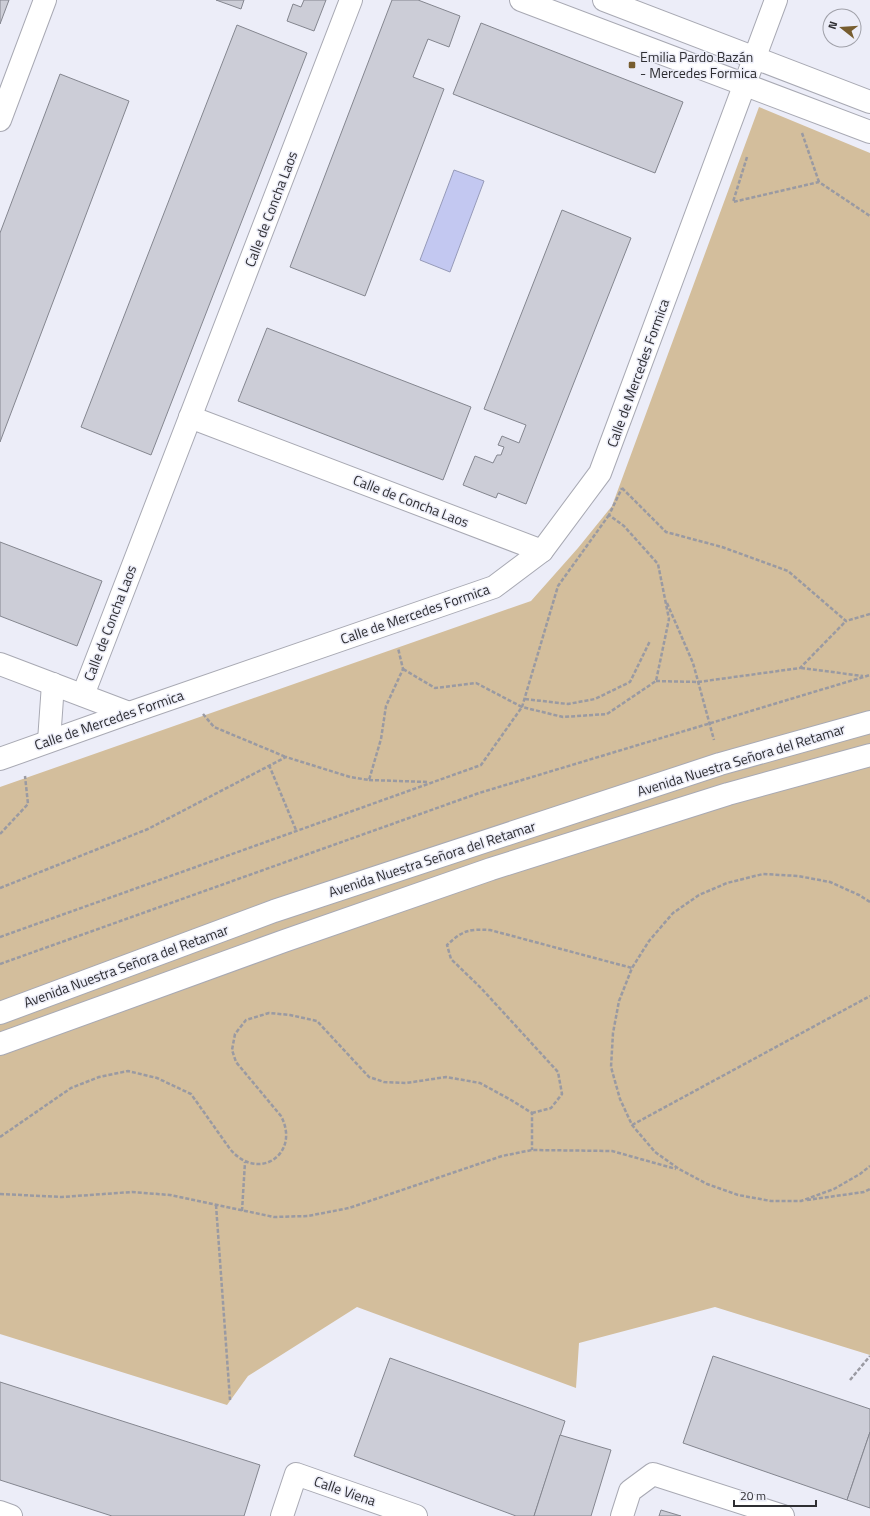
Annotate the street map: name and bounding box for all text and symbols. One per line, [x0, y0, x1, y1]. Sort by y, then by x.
north arrow [822, 8, 862, 48]
text: N [824, 19, 841, 31]
place label: Emilia Pardo Bazán - Mercedes Formica [640, 46, 757, 83]
marker: Emilia Pardo Bazán - Mercedes Formica [627, 60, 637, 70]
street label: Calle de Concha Laos [239, 148, 302, 270]
street label: Calle de Mercedes Formica [601, 296, 674, 450]
street label: Calle de Concha Laos [350, 469, 472, 532]
street label: Calle de Concha Laos [78, 562, 141, 684]
street label: Calle de Mercedes Formica [337, 578, 492, 649]
street label: Calle de Mercedes Formica [31, 684, 186, 755]
street label: Avenida Nuestra Señora del Retamar [634, 718, 848, 801]
street label: Avenida Nuestra Señora del Retamar [326, 815, 538, 902]
street label: Avenida Nuestra Señora del Retamar [21, 919, 231, 1012]
street label: Calle Viena [311, 1470, 379, 1511]
scale bar [734, 1482, 816, 1508]
text: 20 m [740, 1486, 766, 1505]

